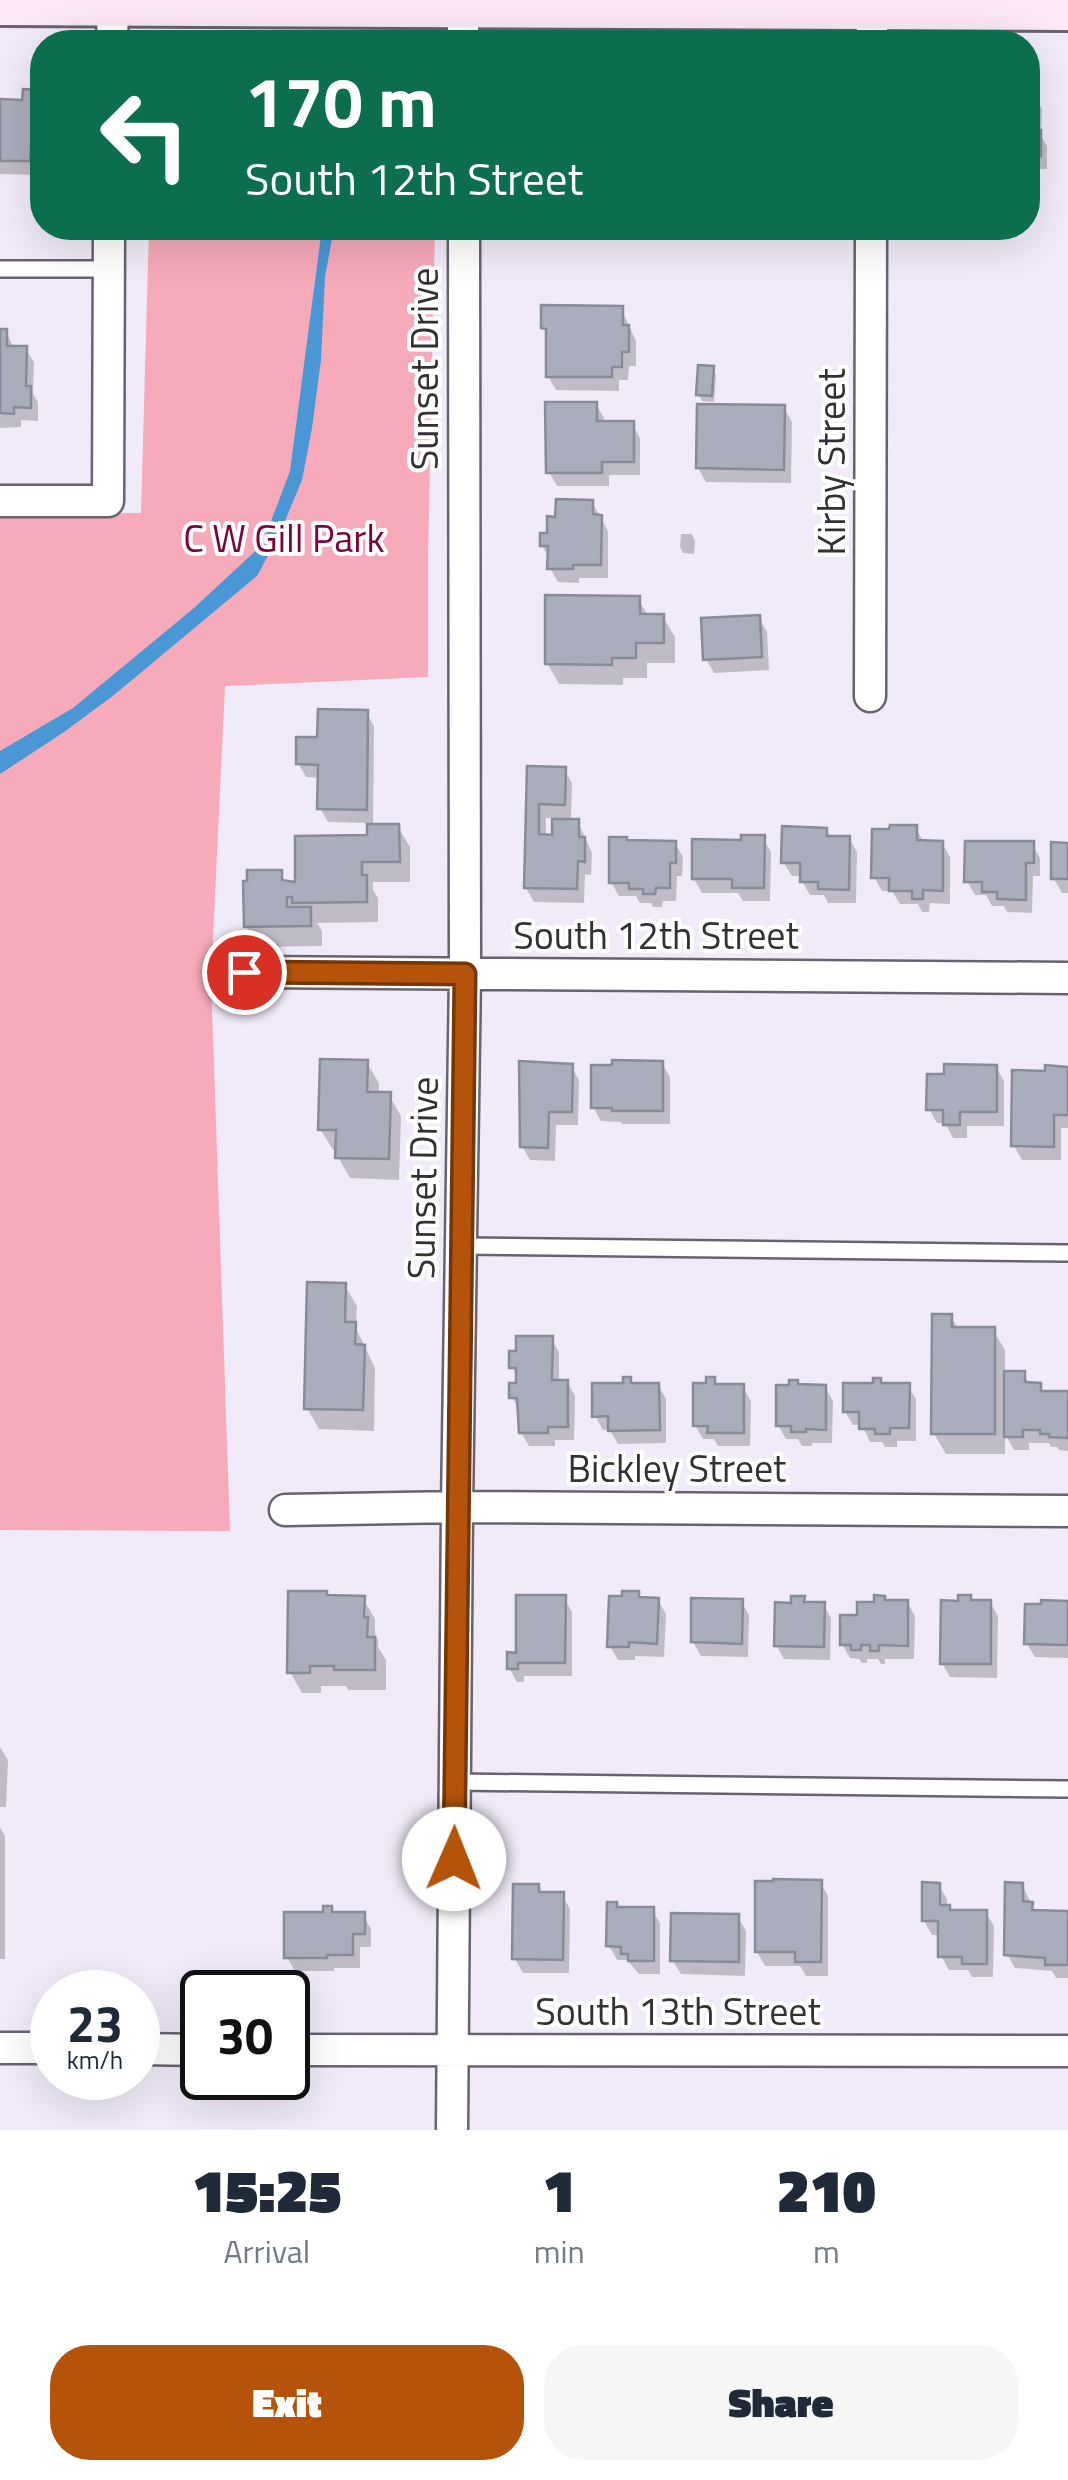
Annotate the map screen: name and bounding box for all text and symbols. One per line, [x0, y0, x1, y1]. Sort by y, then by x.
text: 170 m [245, 48, 437, 154]
icon: left [80, 70, 210, 200]
text: South 12th Street [245, 144, 583, 212]
street label: Sunset Drive [395, 268, 453, 470]
street label: Kirby Street [802, 368, 860, 556]
park label: C W Gill Park [183, 509, 385, 567]
street label: South 12th Street [513, 906, 799, 964]
pin [202, 930, 287, 1015]
icon: arrive [217, 945, 272, 1000]
street label: Sunset Drive [391, 1076, 453, 1280]
street label: Bickley Street [568, 1439, 786, 1497]
position arrow [402, 1807, 506, 1911]
speed limit sign: 30 [180, 1970, 310, 2100]
street label: South 13th Street [535, 1982, 821, 2040]
text: 23 [67, 1985, 123, 2061]
text: km/h [67, 2041, 123, 2079]
text: 15:25 [192, 2144, 341, 2235]
text: 1 [543, 2144, 576, 2235]
text: 210 [777, 2144, 876, 2235]
text: Arrival [223, 2227, 310, 2275]
text: min [534, 2227, 585, 2275]
text: m [813, 2227, 840, 2275]
button: Exit [50, 2345, 524, 2460]
button: Share [544, 2345, 1018, 2460]

